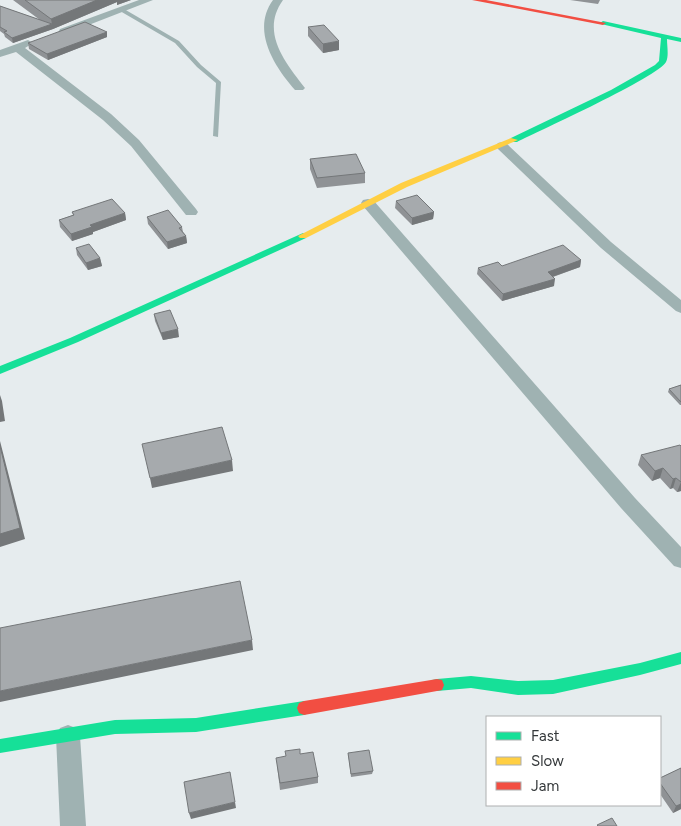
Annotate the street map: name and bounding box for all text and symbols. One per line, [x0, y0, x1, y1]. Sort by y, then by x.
legend [486, 716, 661, 806]
text: Fast [531, 727, 560, 745]
text: Slow [531, 752, 564, 770]
text: Jam [531, 777, 559, 795]

